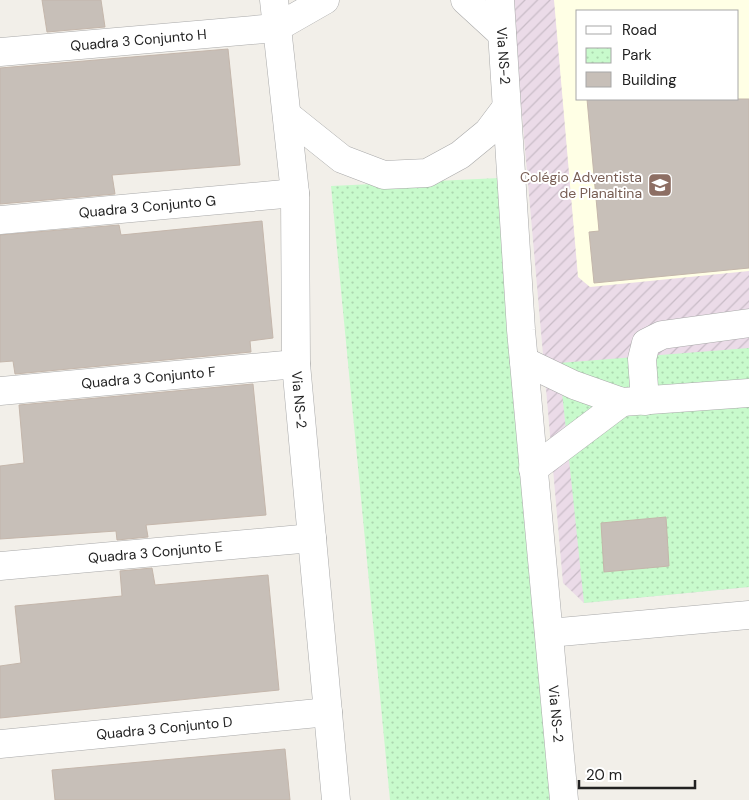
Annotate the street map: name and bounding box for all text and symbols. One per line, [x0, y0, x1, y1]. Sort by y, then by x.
legend [576, 10, 739, 100]
text: Road [622, 20, 657, 40]
street label: Quadra 3 Conjunto H [70, 25, 207, 55]
street label: Via NS-2 [493, 27, 514, 85]
text: Park [622, 45, 652, 65]
text: Building [622, 70, 677, 90]
place label: Colégio Adventista de Planaltina [520, 168, 642, 202]
school or university icon: Colégio Adventista de Planaltina [647, 172, 673, 198]
street label: Quadra 3 Conjunto G [78, 191, 217, 222]
street label: Quadra 3 Conjunto F [81, 362, 217, 393]
street label: Via NS-2 [288, 370, 311, 429]
street label: Quadra 3 Conjunto E [87, 537, 223, 567]
street label: Via NS-2 [545, 684, 568, 743]
street label: Quadra 3 Conjunto D [95, 712, 233, 744]
scale bar [579, 758, 695, 790]
text: 20 m [586, 765, 622, 785]

